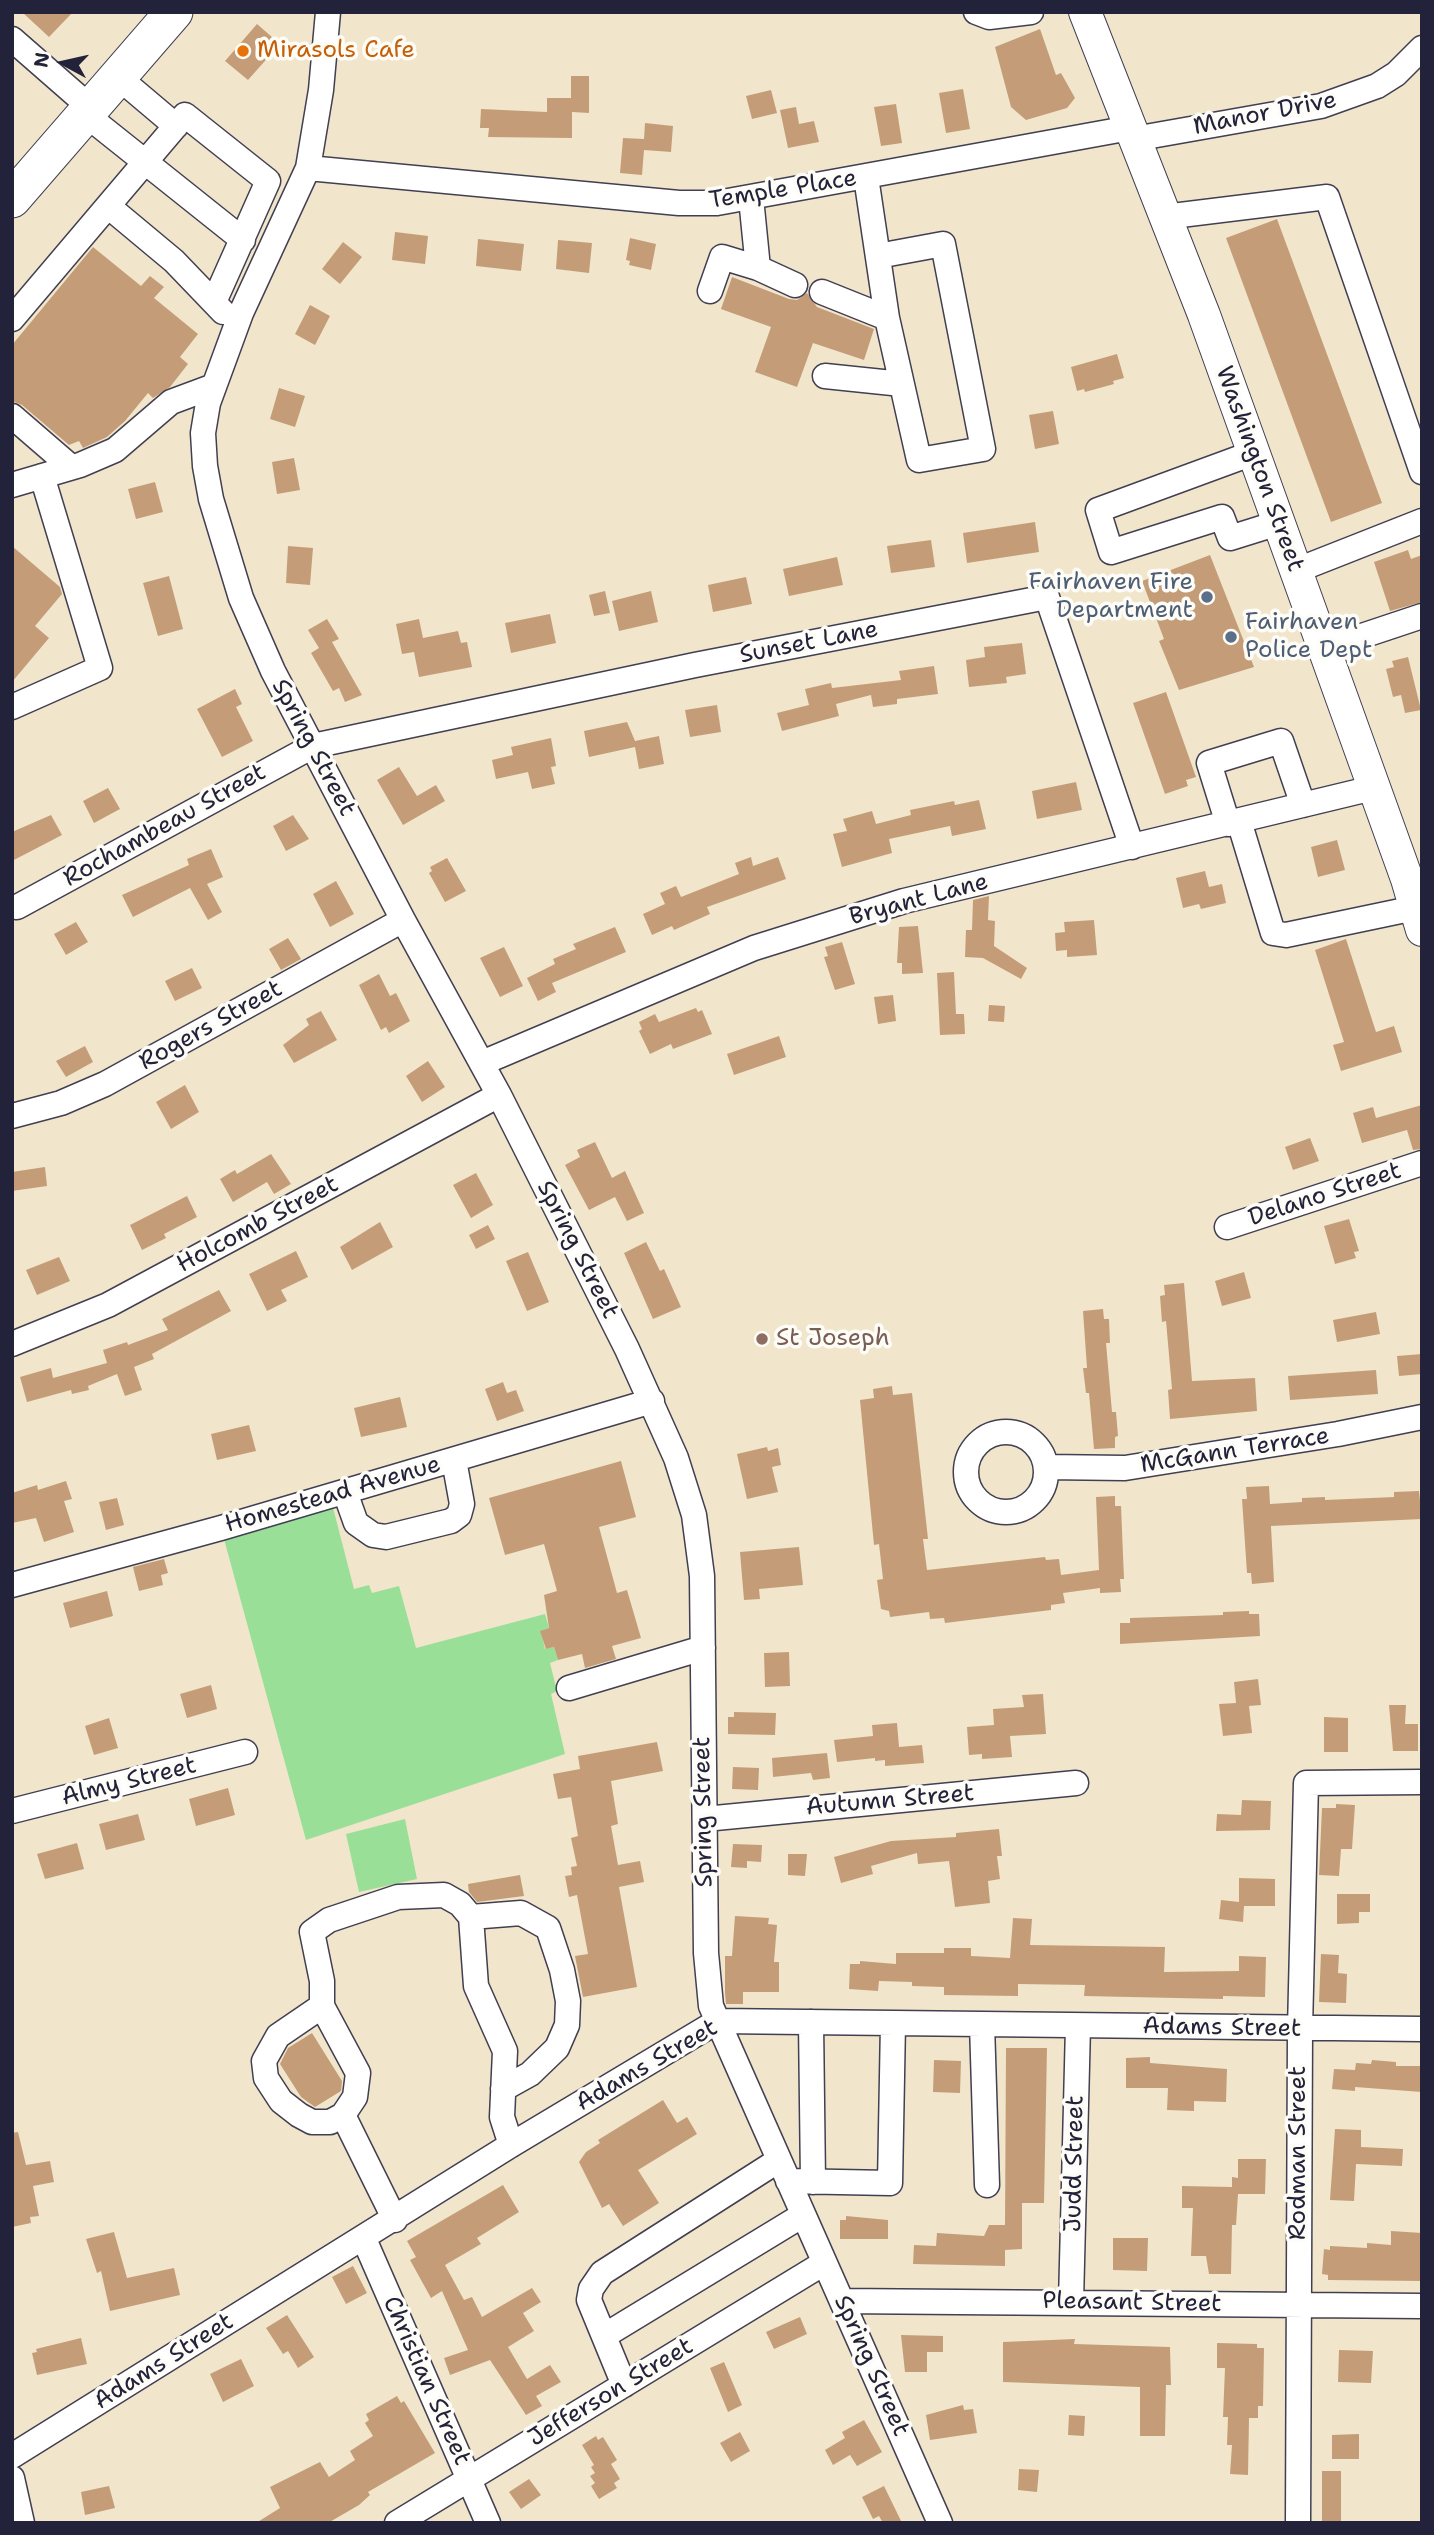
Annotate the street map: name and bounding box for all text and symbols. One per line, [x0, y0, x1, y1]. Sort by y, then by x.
north arrow [28, 28, 98, 98]
place label: Mirasols Cafe [257, 37, 415, 65]
marker: Mirasols Cafe [235, 43, 251, 59]
text: N [28, 51, 55, 69]
street label: Manor Drive [1191, 86, 1339, 142]
street label: Temple Place [707, 164, 859, 216]
street label: Washington Street [1208, 362, 1310, 576]
place label: Fairhaven Fire Department [1029, 569, 1193, 625]
marker: Fairhaven Fire Department [1199, 589, 1215, 605]
place label: Fairhaven Police Dept [1245, 609, 1372, 665]
street label: Sunset Lane [737, 615, 881, 671]
marker: Fairhaven Police Dept [1223, 629, 1239, 645]
street label: Spring Street [265, 675, 361, 821]
street label: Rochambeau Street [59, 758, 271, 894]
street label: Bryant Lane [846, 868, 992, 932]
street label: Rogers Street [134, 975, 288, 1077]
street label: Delano Street [1245, 1157, 1405, 1233]
street label: Holcomb Street [172, 1170, 344, 1280]
street label: Spring Street [530, 1176, 624, 1324]
place label: St Joseph [776, 1325, 890, 1353]
marker: St Joseph [754, 1331, 770, 1347]
street label: McGann Terrace [1139, 1422, 1331, 1480]
street label: Homestead Avenue [222, 1450, 444, 1540]
street label: Spring Street [688, 1736, 720, 1888]
street label: Almy Street [59, 1751, 199, 1813]
street label: Autumn Street [805, 1779, 975, 1823]
street label: Adams Street [1142, 2012, 1302, 2044]
street label: Adams Street [571, 2014, 723, 2118]
street label: Rodman Street [1285, 2066, 1313, 2240]
street label: Judd Street [1059, 2095, 1091, 2233]
street label: Pleasant Street [1042, 2287, 1222, 2319]
street label: Spring Street [827, 2291, 915, 2441]
street label: Christian Street [376, 2292, 476, 2470]
street label: Adams Street [89, 2308, 239, 2416]
street label: Jefferson Street [523, 2332, 699, 2454]

